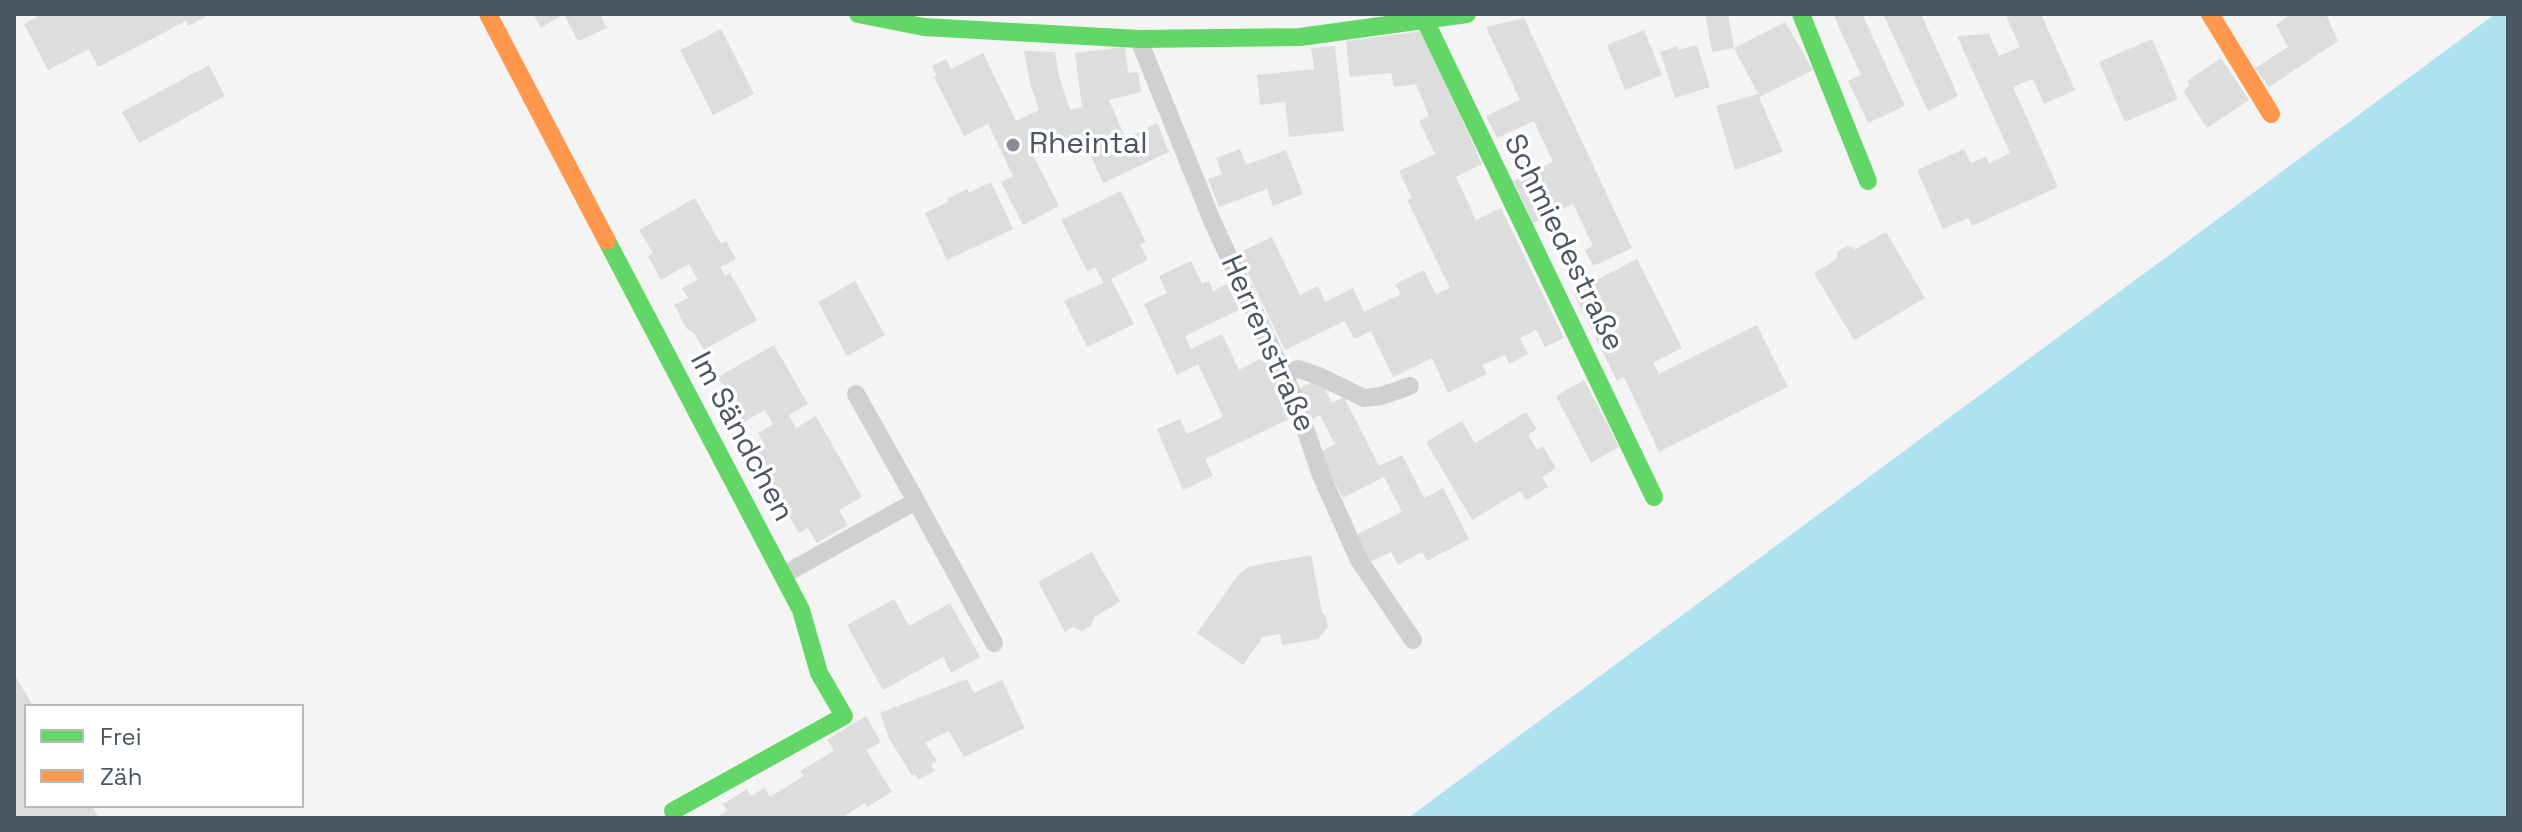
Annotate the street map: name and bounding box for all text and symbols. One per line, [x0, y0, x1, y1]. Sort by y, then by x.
place label: Rheintal [1029, 127, 1148, 163]
street label: Schmiedestraße [1495, 129, 1631, 357]
marker: Rheintal [1004, 136, 1022, 154]
street label: Herrenstraße [1212, 250, 1322, 438]
street label: Im Sändchen [681, 346, 801, 528]
legend [24, 704, 304, 808]
text: Frei [100, 721, 142, 752]
text: Zäh [100, 761, 142, 792]

